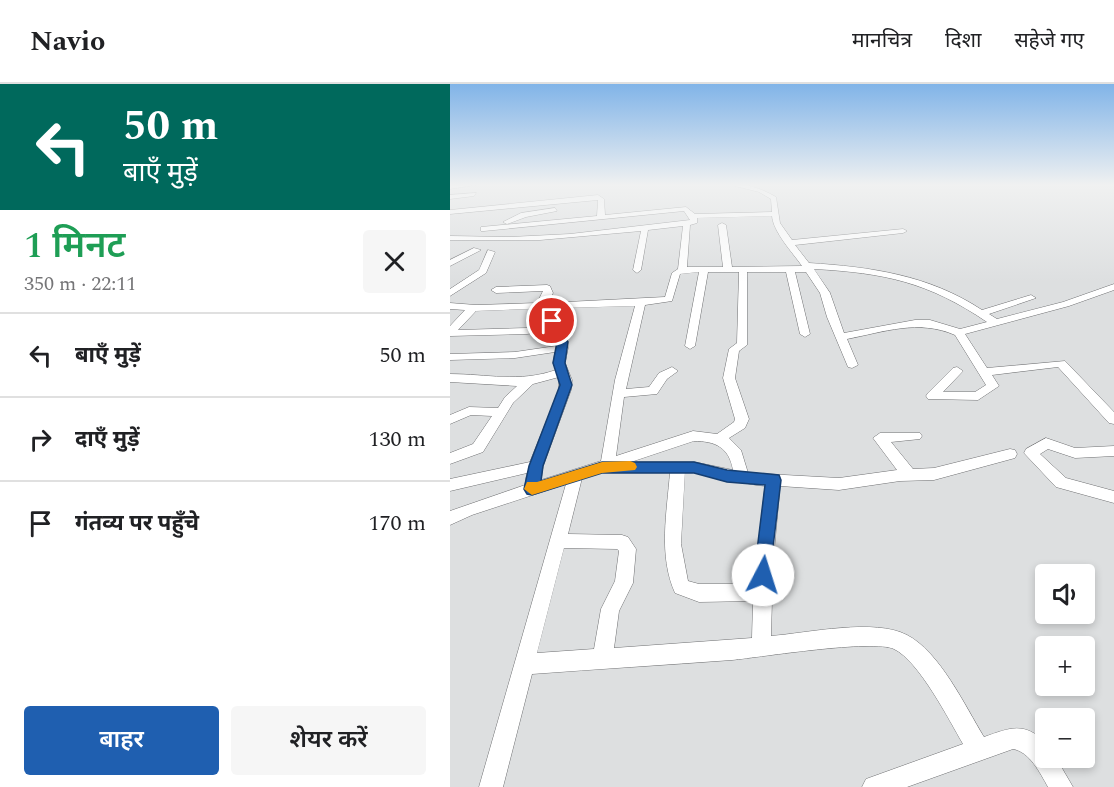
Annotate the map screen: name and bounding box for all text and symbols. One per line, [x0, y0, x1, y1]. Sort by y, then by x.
text: Navio [30, 20, 105, 63]
text: मानचित्र [852, 25, 912, 57]
text: दिशा [945, 25, 981, 57]
text: सहेजे गए [1014, 25, 1084, 57]
text: 50 m [123, 95, 218, 158]
icon: left [24, 108, 102, 186]
text: बाएँ मुड़ें [123, 152, 198, 194]
text: 1 मिनट [24, 219, 125, 274]
button: close [363, 230, 426, 293]
text: 350 m · 22:11 [24, 269, 136, 299]
pin [526, 295, 577, 346]
icon: arrive [535, 304, 568, 337]
icon: left [24, 339, 57, 372]
text: बाएँ मुड़ें [75, 339, 141, 372]
text: 50 m [380, 339, 426, 372]
icon: right [24, 423, 57, 456]
text: दाएँ मुड़ें [75, 423, 140, 456]
text: 130 m [369, 423, 426, 456]
icon: arrive [24, 507, 57, 540]
text: गंतव्य पर पहुँचे [75, 507, 199, 540]
text: 170 m [369, 507, 426, 540]
position arrow [731, 543, 795, 607]
map controls [1035, 564, 1095, 768]
button: sound [1035, 564, 1095, 624]
button: + [1035, 636, 1095, 696]
button: बाहर [24, 706, 219, 775]
button: शेयर करें [231, 706, 426, 775]
button: − [1035, 708, 1095, 768]

